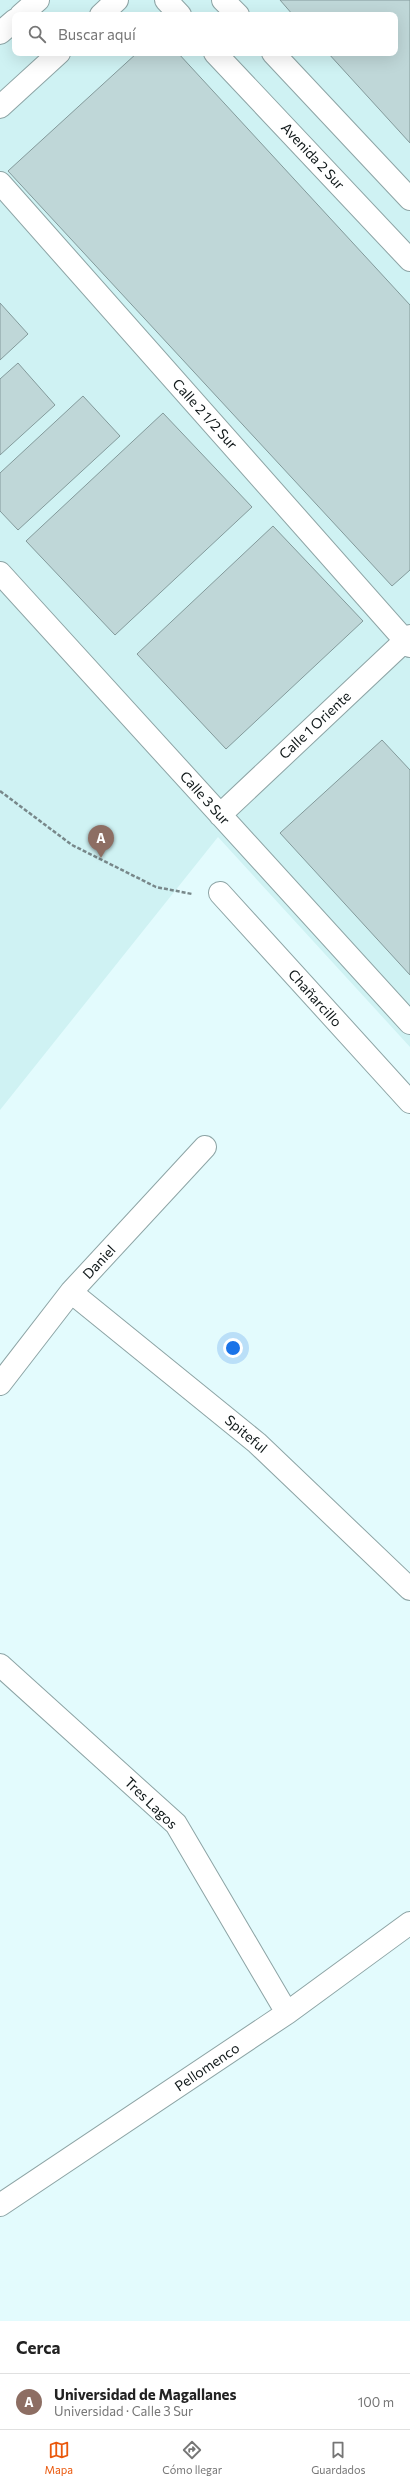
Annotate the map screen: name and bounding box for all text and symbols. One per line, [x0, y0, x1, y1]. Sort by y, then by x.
search box [12, 12, 398, 56]
icon: search [26, 23, 48, 45]
text: Buscar aquí [58, 25, 136, 43]
street label: Avenida 2 Sur [278, 119, 349, 193]
street label: Calle 2 1/2 Sur [169, 375, 242, 453]
street label: Calle 1 Oriente [275, 687, 354, 762]
street label: Calle 3 Sur [177, 767, 234, 828]
pin: A [88, 825, 114, 858]
street label: Chañarcillo [285, 965, 346, 1030]
street label: Daniel [79, 1241, 119, 1282]
your location [223, 1338, 243, 1358]
street label: Spiteful [222, 1411, 271, 1456]
street label: Tres Lagos [121, 1773, 181, 1832]
street label: Pellomenco [171, 2039, 242, 2094]
text: Cerca [16, 2337, 61, 2358]
text: Universidad de Magallanes [54, 2385, 236, 2403]
text: A [24, 2394, 34, 2410]
text: 100 m [358, 2394, 394, 2410]
text: Universidad · Calle 3 Sur [54, 2403, 193, 2419]
tab: Mapa [45, 2439, 73, 2476]
tab: Cómo llegar [162, 2439, 222, 2476]
tab: Guardados [311, 2439, 365, 2476]

